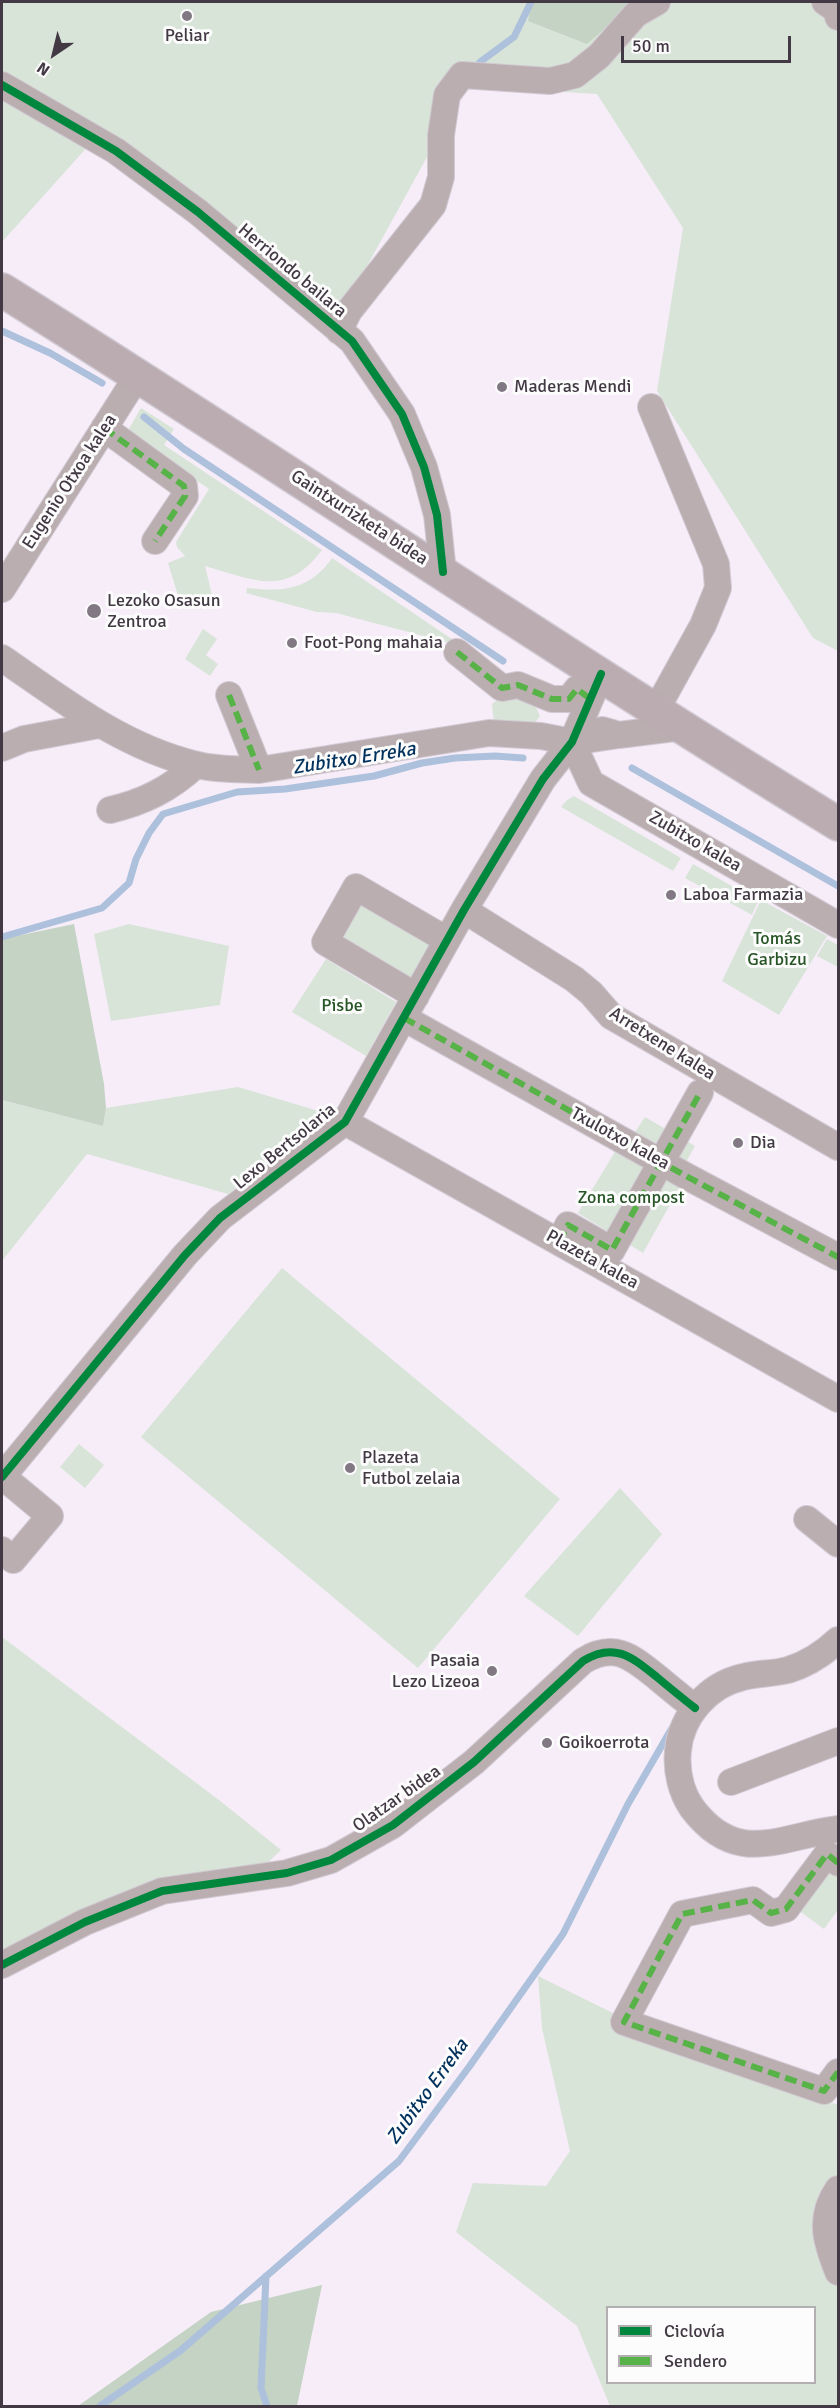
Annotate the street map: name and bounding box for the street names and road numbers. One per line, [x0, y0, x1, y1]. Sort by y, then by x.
street label: Herriondo bailara [233, 219, 351, 323]
street label: Eugenio Otxoa kalea [18, 410, 122, 554]
street label: Gaintxurizketa bidea [286, 466, 432, 570]
street label: Zubitxo kalea [645, 807, 745, 877]
street label: Arretxene kalea [605, 1003, 719, 1085]
street label: Lexo Bertsolaria [230, 1099, 340, 1195]
street label: Txulotxo kalea [567, 1103, 673, 1175]
street label: Plazeta kalea [542, 1226, 642, 1294]
street label: Olatzar bidea [349, 1761, 445, 1837]

